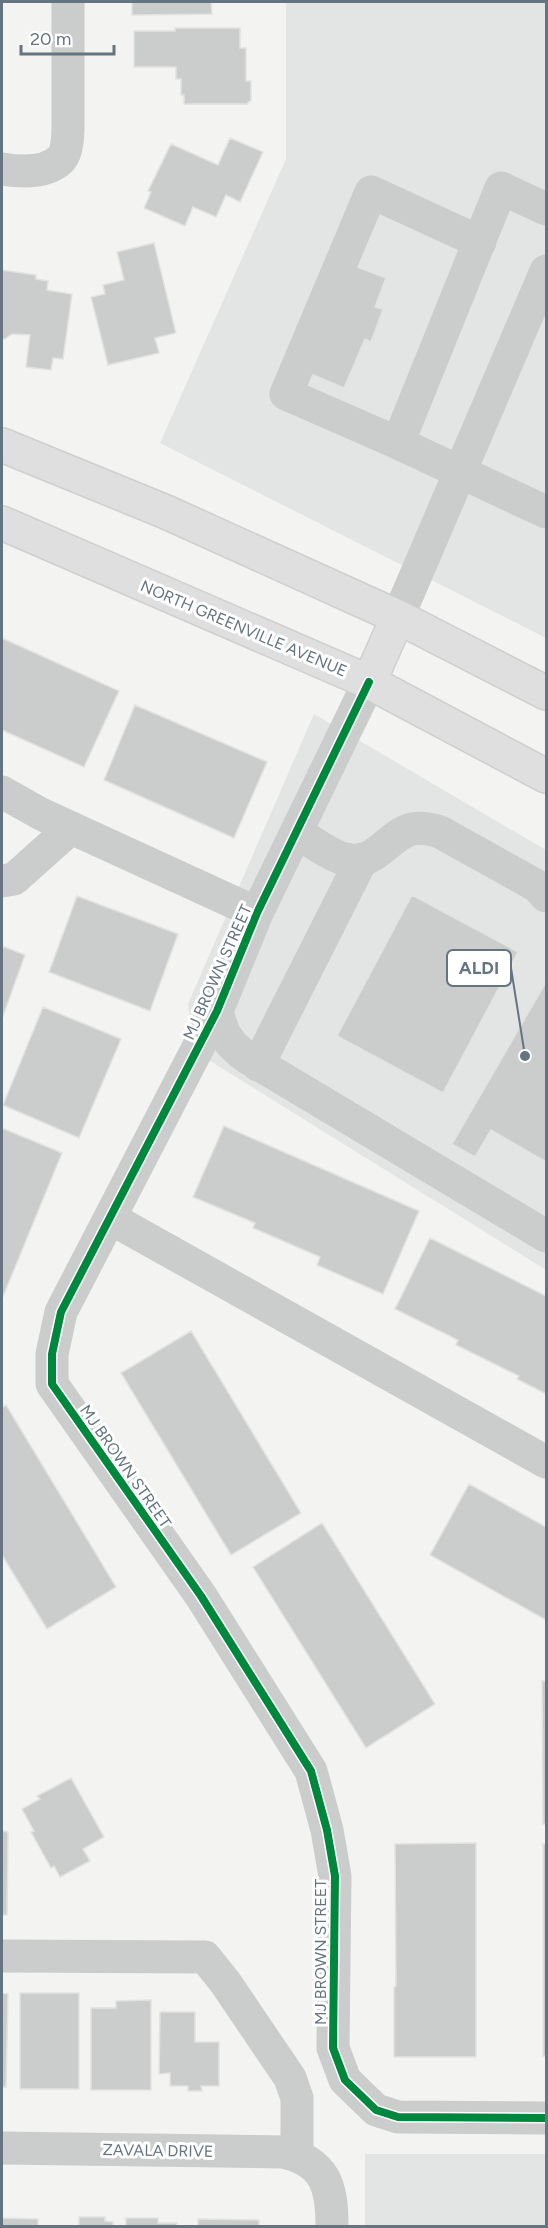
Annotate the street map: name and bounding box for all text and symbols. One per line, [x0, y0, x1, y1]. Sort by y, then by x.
scale bar [21, 18, 114, 56]
text: 20 m [30, 28, 71, 50]
street label: NORTH GREENVILLE AVENUE [138, 576, 350, 681]
street label: MJ BROWN STREET [179, 902, 256, 1043]
callout: ALDI [447, 950, 511, 986]
text: ALDI [459, 957, 499, 979]
street label: MJ BROWN STREET [76, 1401, 175, 1532]
street label: MJ BROWN STREET [311, 1879, 330, 2025]
street label: ZAVALA DRIVE [103, 2140, 213, 2161]

